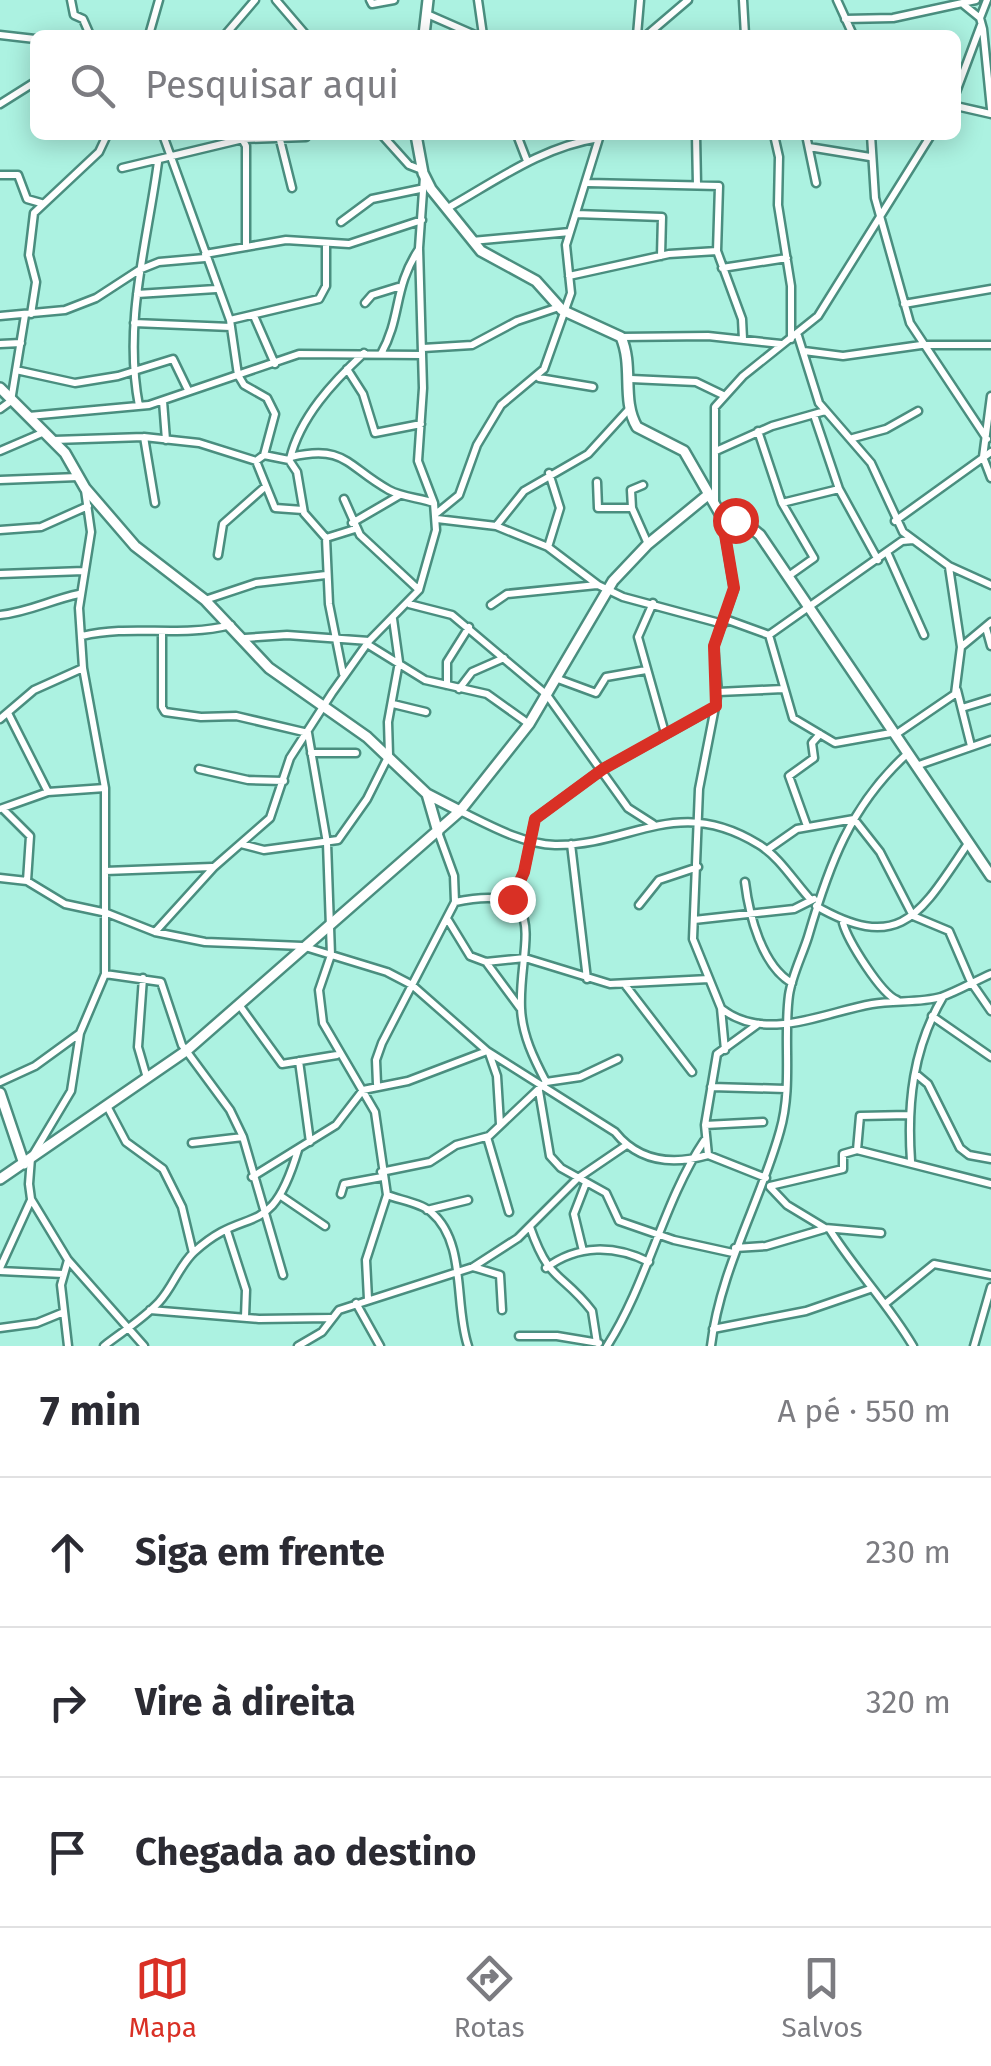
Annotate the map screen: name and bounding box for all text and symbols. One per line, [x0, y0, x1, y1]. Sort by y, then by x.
search box [30, 30, 961, 140]
icon: search [65, 58, 120, 113]
text: Pesquisar aqui [145, 62, 399, 108]
route start [713, 498, 759, 544]
route end [490, 877, 536, 923]
text: 7 min [40, 1386, 141, 1436]
text: A pé · 550 m [777, 1392, 951, 1430]
icon: ahead [40, 1525, 95, 1580]
text: Siga em frente [135, 1529, 385, 1575]
text: 230 m [866, 1533, 951, 1571]
icon: right [40, 1675, 95, 1730]
text: Vire à direita [135, 1679, 356, 1725]
text: 320 m [866, 1683, 951, 1721]
icon: arrive [40, 1825, 95, 1880]
text: Chegada ao destino [135, 1829, 477, 1875]
tab: Mapa [128, 1951, 197, 2044]
tab: Rotas [454, 1951, 525, 2044]
tab: Salvos [781, 1951, 863, 2044]

